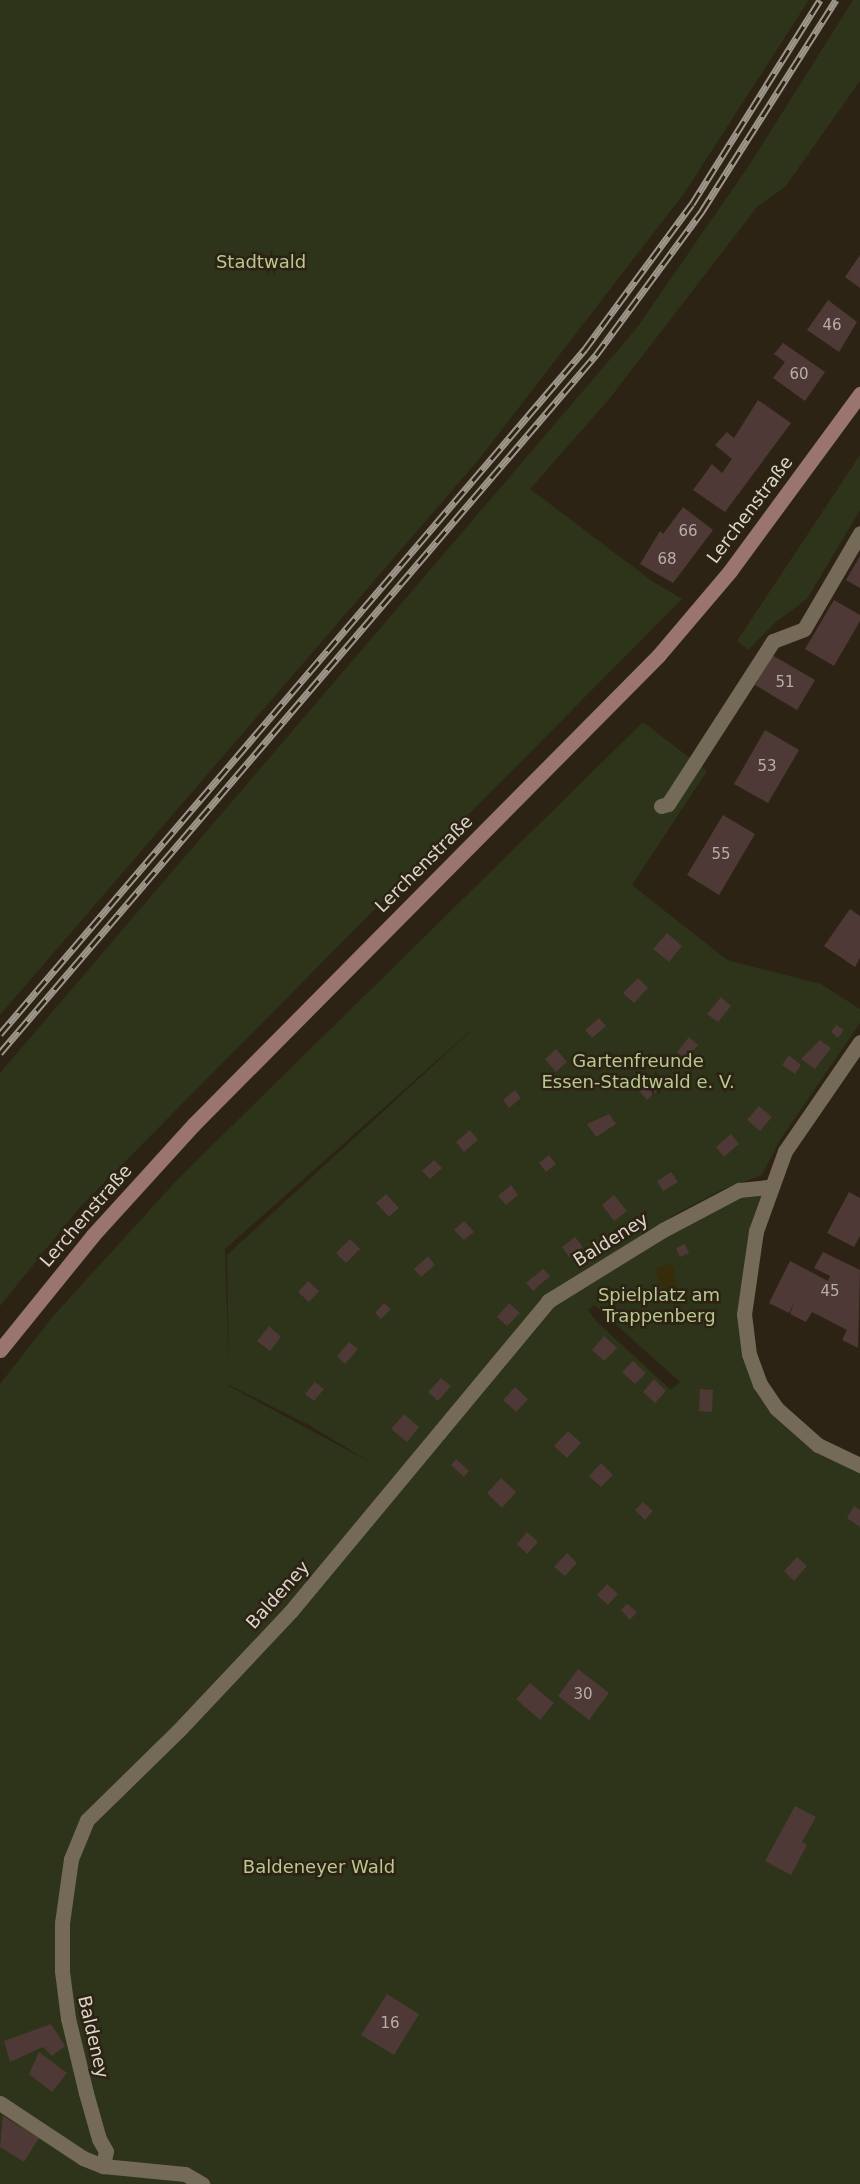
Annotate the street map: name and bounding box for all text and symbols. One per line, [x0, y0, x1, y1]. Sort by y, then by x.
park label: Stadtwald [216, 251, 306, 273]
house number: 46 [822, 317, 842, 335]
house number: 60 [789, 366, 809, 384]
street label: Lerchenstraße [703, 452, 797, 568]
house number: 66 [678, 523, 698, 541]
house number: 68 [657, 551, 677, 569]
house number: 51 [775, 674, 795, 692]
house number: 53 [757, 758, 777, 776]
street label: Lerchenstraße [371, 811, 477, 917]
house number: 55 [711, 846, 731, 864]
park label: Gartenfreunde Essen-Stadtwald e. V. [541, 1051, 735, 1094]
street label: Lerchenstraße [36, 1160, 136, 1272]
street label: Baldeney [570, 1209, 652, 1271]
house number: 45 [820, 1283, 840, 1301]
park label: Spielplatz am Trappenberg [598, 1285, 720, 1328]
street label: Baldeney [242, 1557, 314, 1633]
house number: 30 [573, 1686, 593, 1704]
park label: Baldeneyer Wald [243, 1856, 395, 1878]
street label: Baldeney [73, 1994, 113, 2080]
house number: 16 [380, 2015, 400, 2033]

